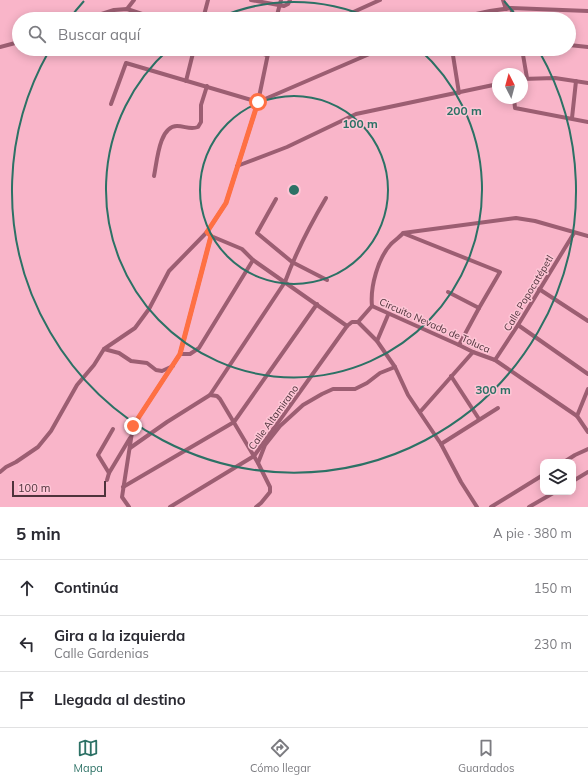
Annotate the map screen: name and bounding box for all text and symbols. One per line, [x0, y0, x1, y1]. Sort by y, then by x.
search box [12, 12, 576, 56]
icon: search [26, 23, 48, 45]
text: Buscar aquí [58, 25, 140, 44]
north arrow [492, 68, 528, 104]
route start [249, 93, 267, 111]
text: 200 m [446, 103, 482, 118]
text: 100 m [342, 116, 378, 131]
centre of rings [287, 183, 301, 197]
street label: Calle Popocatépetl [501, 253, 556, 334]
street label: Circuito Nevado de Toluca [377, 295, 492, 356]
street label: Calle Altamirano [246, 382, 301, 452]
text: 300 m [475, 382, 511, 397]
route end [124, 417, 142, 435]
map controls [540, 459, 576, 495]
button: layers [540, 459, 576, 495]
scale bar [12, 479, 106, 498]
text: 100 m [18, 481, 50, 495]
text: 5 min [16, 523, 61, 544]
text: A pie · 380 m [493, 525, 572, 541]
icon: ahead [16, 577, 38, 599]
text: Continúa [54, 578, 119, 597]
text: 150 m [534, 580, 572, 596]
text: Gira a la izquierda [54, 626, 185, 645]
icon: left [16, 633, 38, 655]
text: 230 m [534, 636, 572, 652]
text: Calle Gardenias [54, 645, 149, 661]
icon: arrive [16, 689, 38, 711]
text: Llegada al destino [54, 690, 186, 709]
tab: Mapa [74, 737, 103, 775]
tab: Cómo llegar [250, 737, 311, 775]
tab: Guardados [458, 737, 514, 775]

